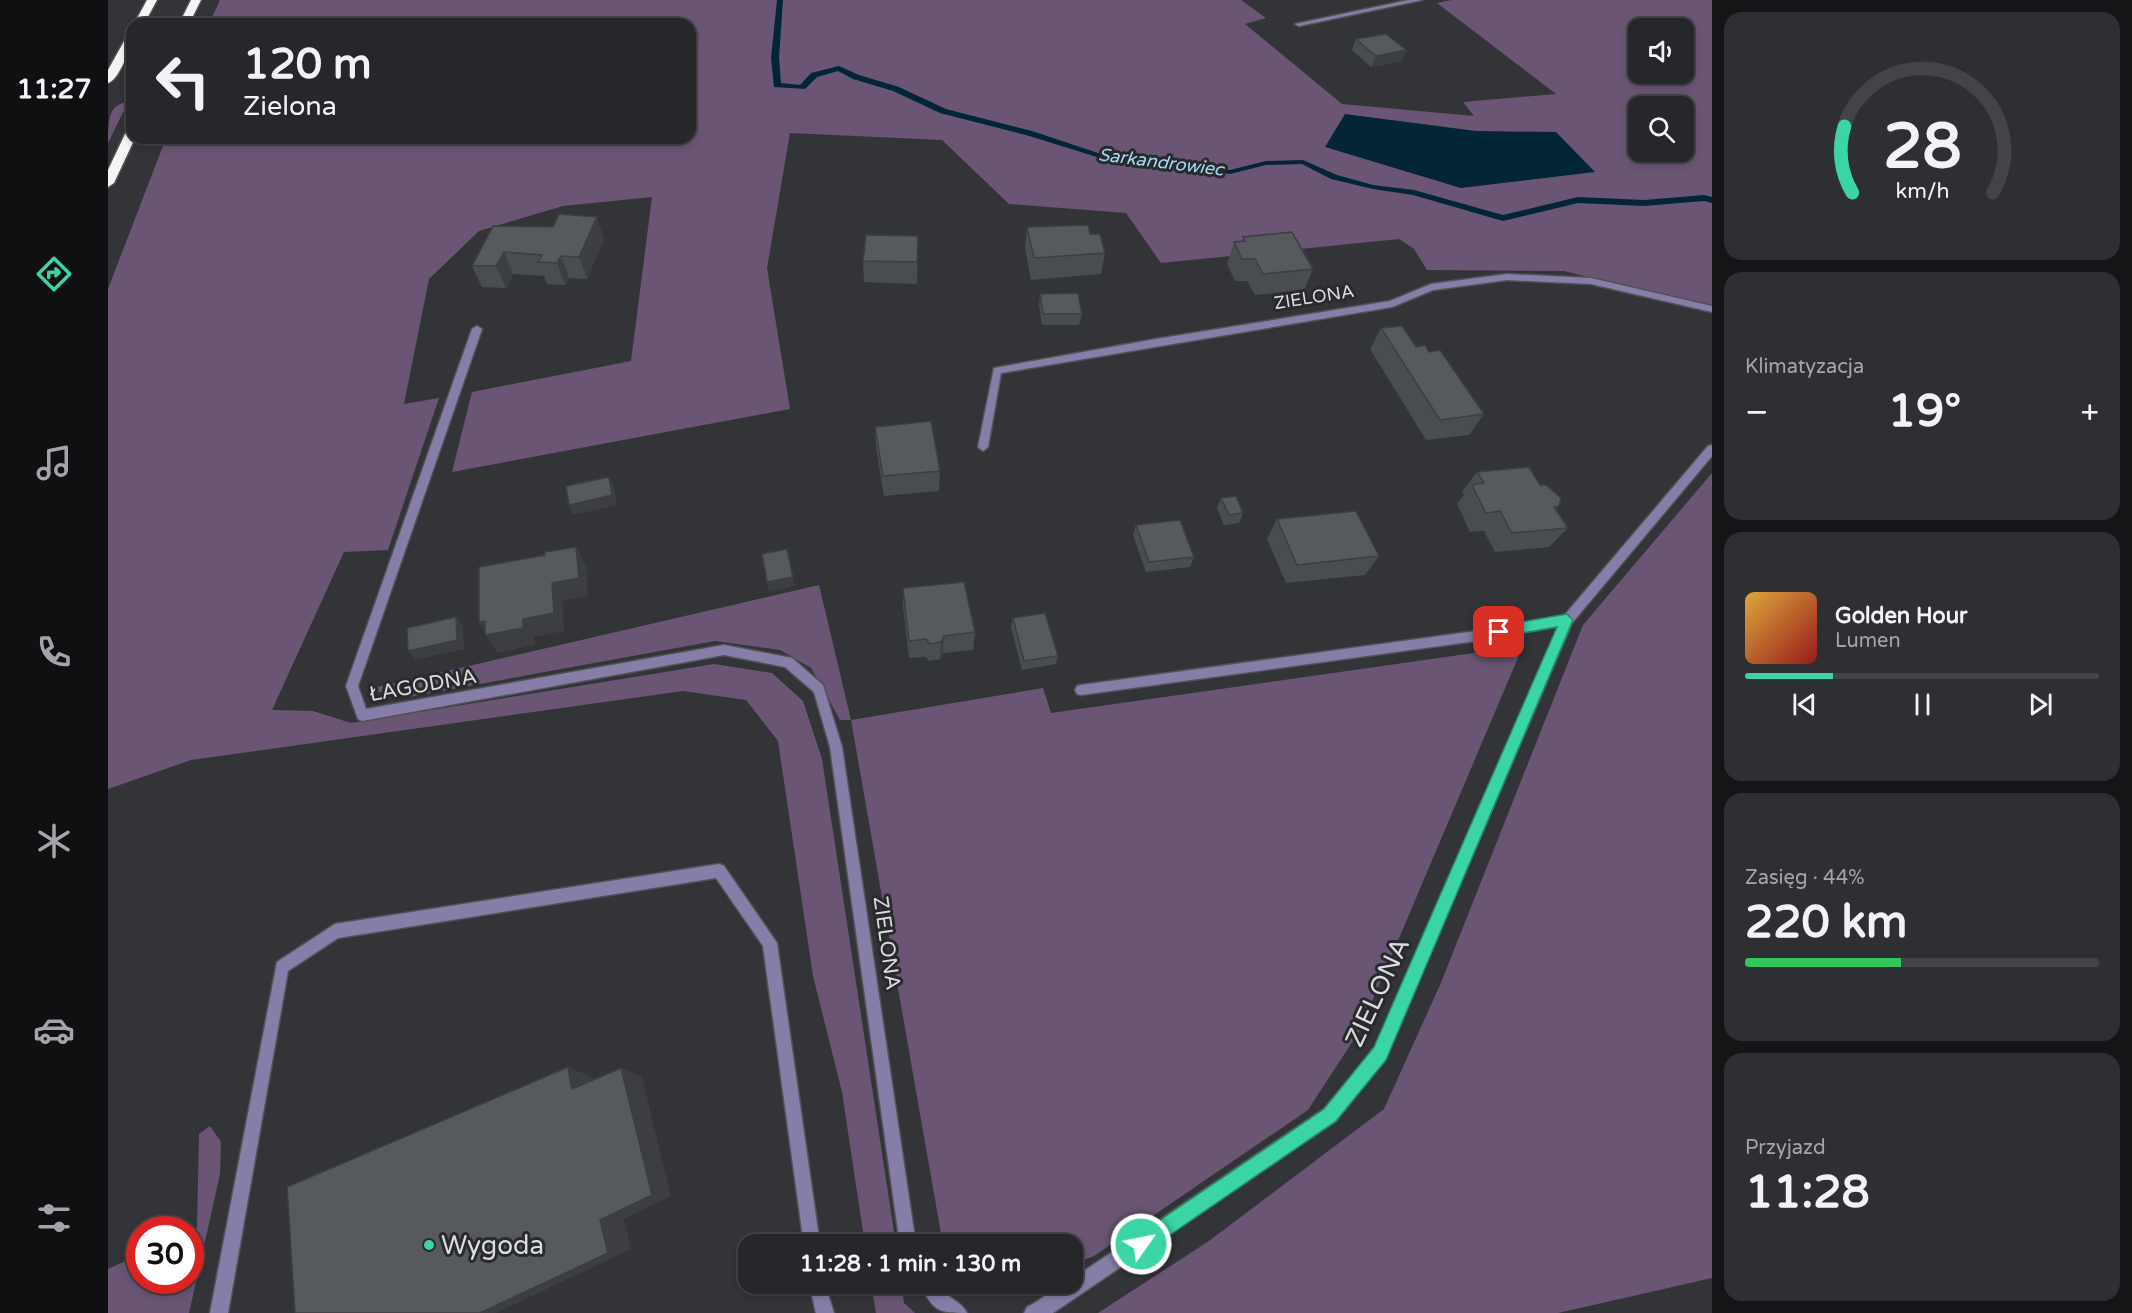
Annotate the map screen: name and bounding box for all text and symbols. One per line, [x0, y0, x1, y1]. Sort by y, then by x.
map controls [1628, 18, 1694, 162]
button: sound [1628, 18, 1694, 84]
text: 120 m [243, 39, 372, 90]
icon: left [144, 42, 222, 120]
text: 11:27 [17, 73, 91, 106]
text: Zielona [243, 90, 337, 123]
button: search [1628, 96, 1694, 162]
text: 28 [1883, 110, 1961, 185]
water label: Sarkandrowiec [1097, 143, 1227, 181]
text: km/h [1895, 178, 1949, 204]
icon: directions [33, 253, 75, 295]
street label: ZIELONA [1272, 280, 1356, 314]
text: Klimatyzacja [1745, 355, 1864, 379]
text: 19° [1888, 385, 1961, 439]
text: − [1745, 393, 1769, 432]
text: + [2080, 393, 2099, 432]
icon: music [33, 442, 75, 484]
text: Golden Hour [1835, 603, 1967, 629]
pin [1473, 606, 1524, 657]
icon: arrive [1482, 615, 1515, 648]
text: Lumen [1835, 629, 1901, 653]
icon: phone [33, 631, 75, 673]
street label: ŁAGODNA [368, 664, 479, 707]
icon: previous [1788, 688, 1821, 721]
icon: pause [1906, 688, 1939, 721]
icon: next [2024, 688, 2057, 721]
icon: climate [33, 820, 75, 862]
text: Zasięg · 44% [1745, 866, 1865, 890]
street label: ZIELONA [868, 895, 905, 992]
text: 220 km [1745, 896, 1907, 950]
street label: ZIELONA [1339, 933, 1416, 1052]
icon: car [33, 1009, 75, 1051]
text: Przyjazd [1745, 1136, 1826, 1160]
text: 11:28 [1745, 1166, 1870, 1220]
icon: filters [33, 1197, 75, 1239]
position arrow [1109, 1212, 1173, 1276]
speed limit sign: 30 [126, 1216, 204, 1294]
place label: Wygoda [441, 1230, 544, 1261]
marker: Wygoda [422, 1238, 436, 1252]
text: 11:28 · 1 min · 130 m [800, 1251, 1021, 1277]

